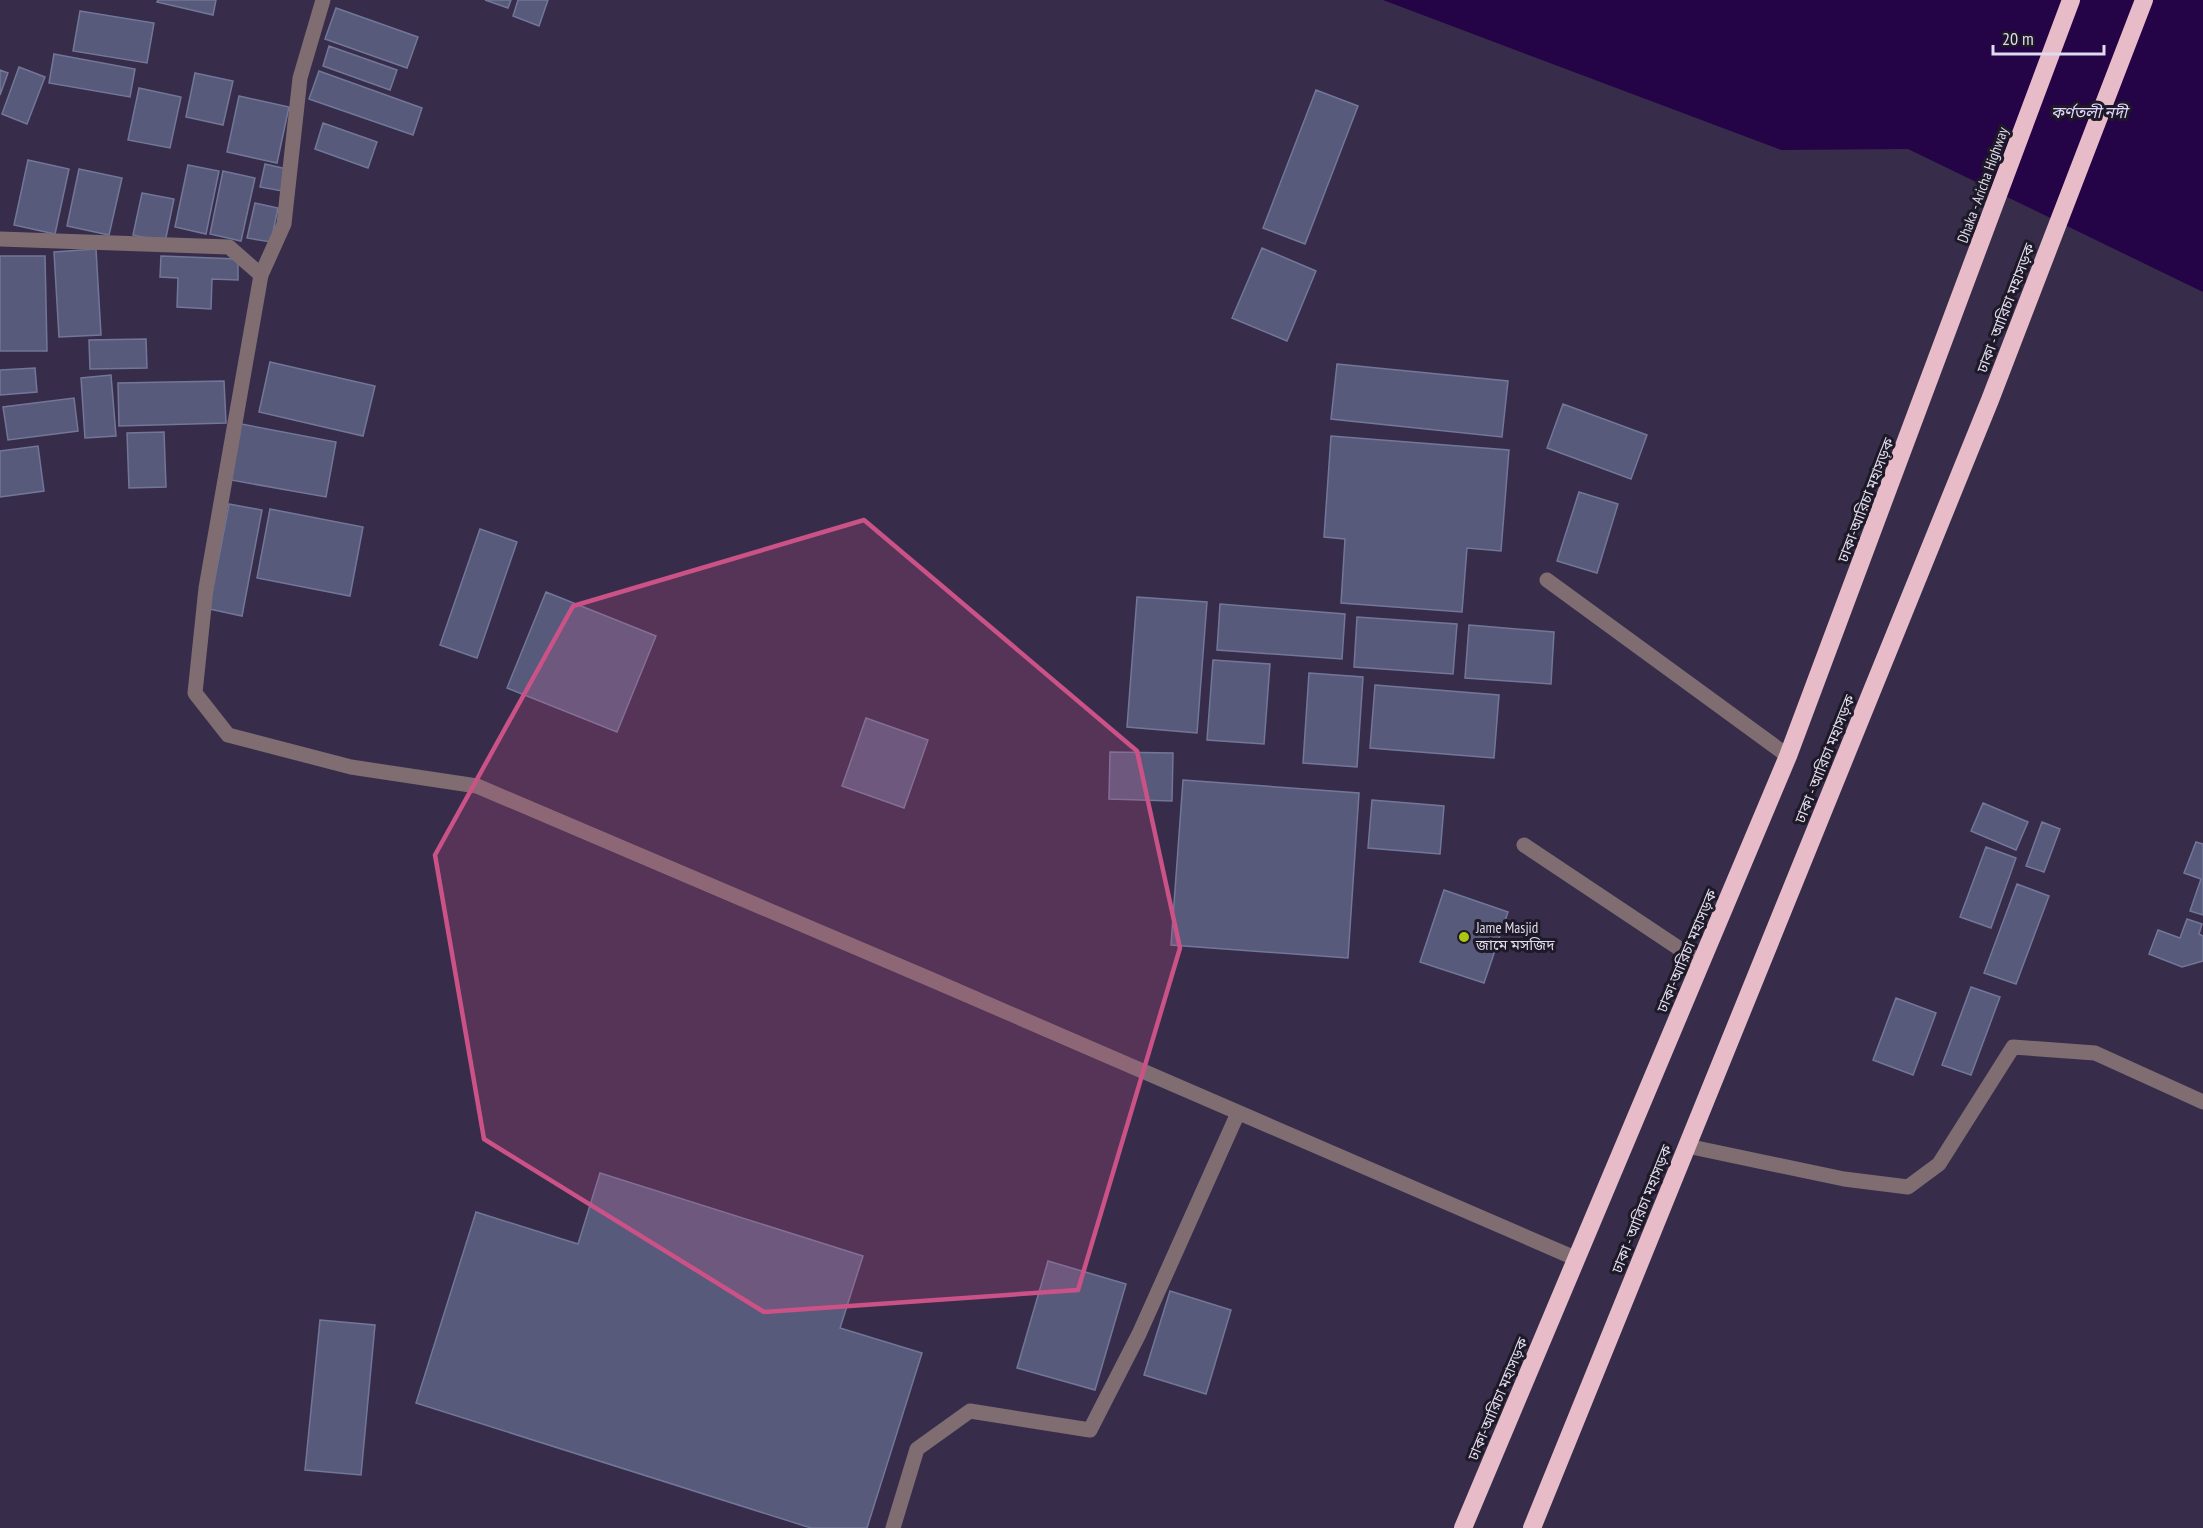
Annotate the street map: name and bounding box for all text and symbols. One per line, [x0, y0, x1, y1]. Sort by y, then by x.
scale bar [1993, 18, 2104, 56]
text: 20 m [2002, 27, 2034, 50]
water label: কর্ণতলী নদী [2051, 102, 2130, 122]
street label: Dhaka - Aricha Highway [1953, 124, 2012, 245]
street label: ঢাকা - আরিচা মহাসড়ক [1972, 240, 2039, 376]
street label: ঢাকা-আরিচা মহাসড়ক [1833, 434, 1898, 566]
street label: ঢাকা - আরিচা মহাসড়ক [1790, 691, 1859, 827]
street label: ঢাকা-আরিচা মহাসড়ক [1652, 886, 1721, 1016]
place label: Jame Masjid জামে মসজিদ [1475, 918, 1555, 954]
marker: Jame Masjid জামে মসজিদ [1457, 930, 1471, 944]
street label: ঢাকা - আরিচা মহাসড়ক [1607, 1141, 1676, 1277]
street label: ঢাকা-আরিচা মহাসড়ক [1463, 1334, 1532, 1464]

